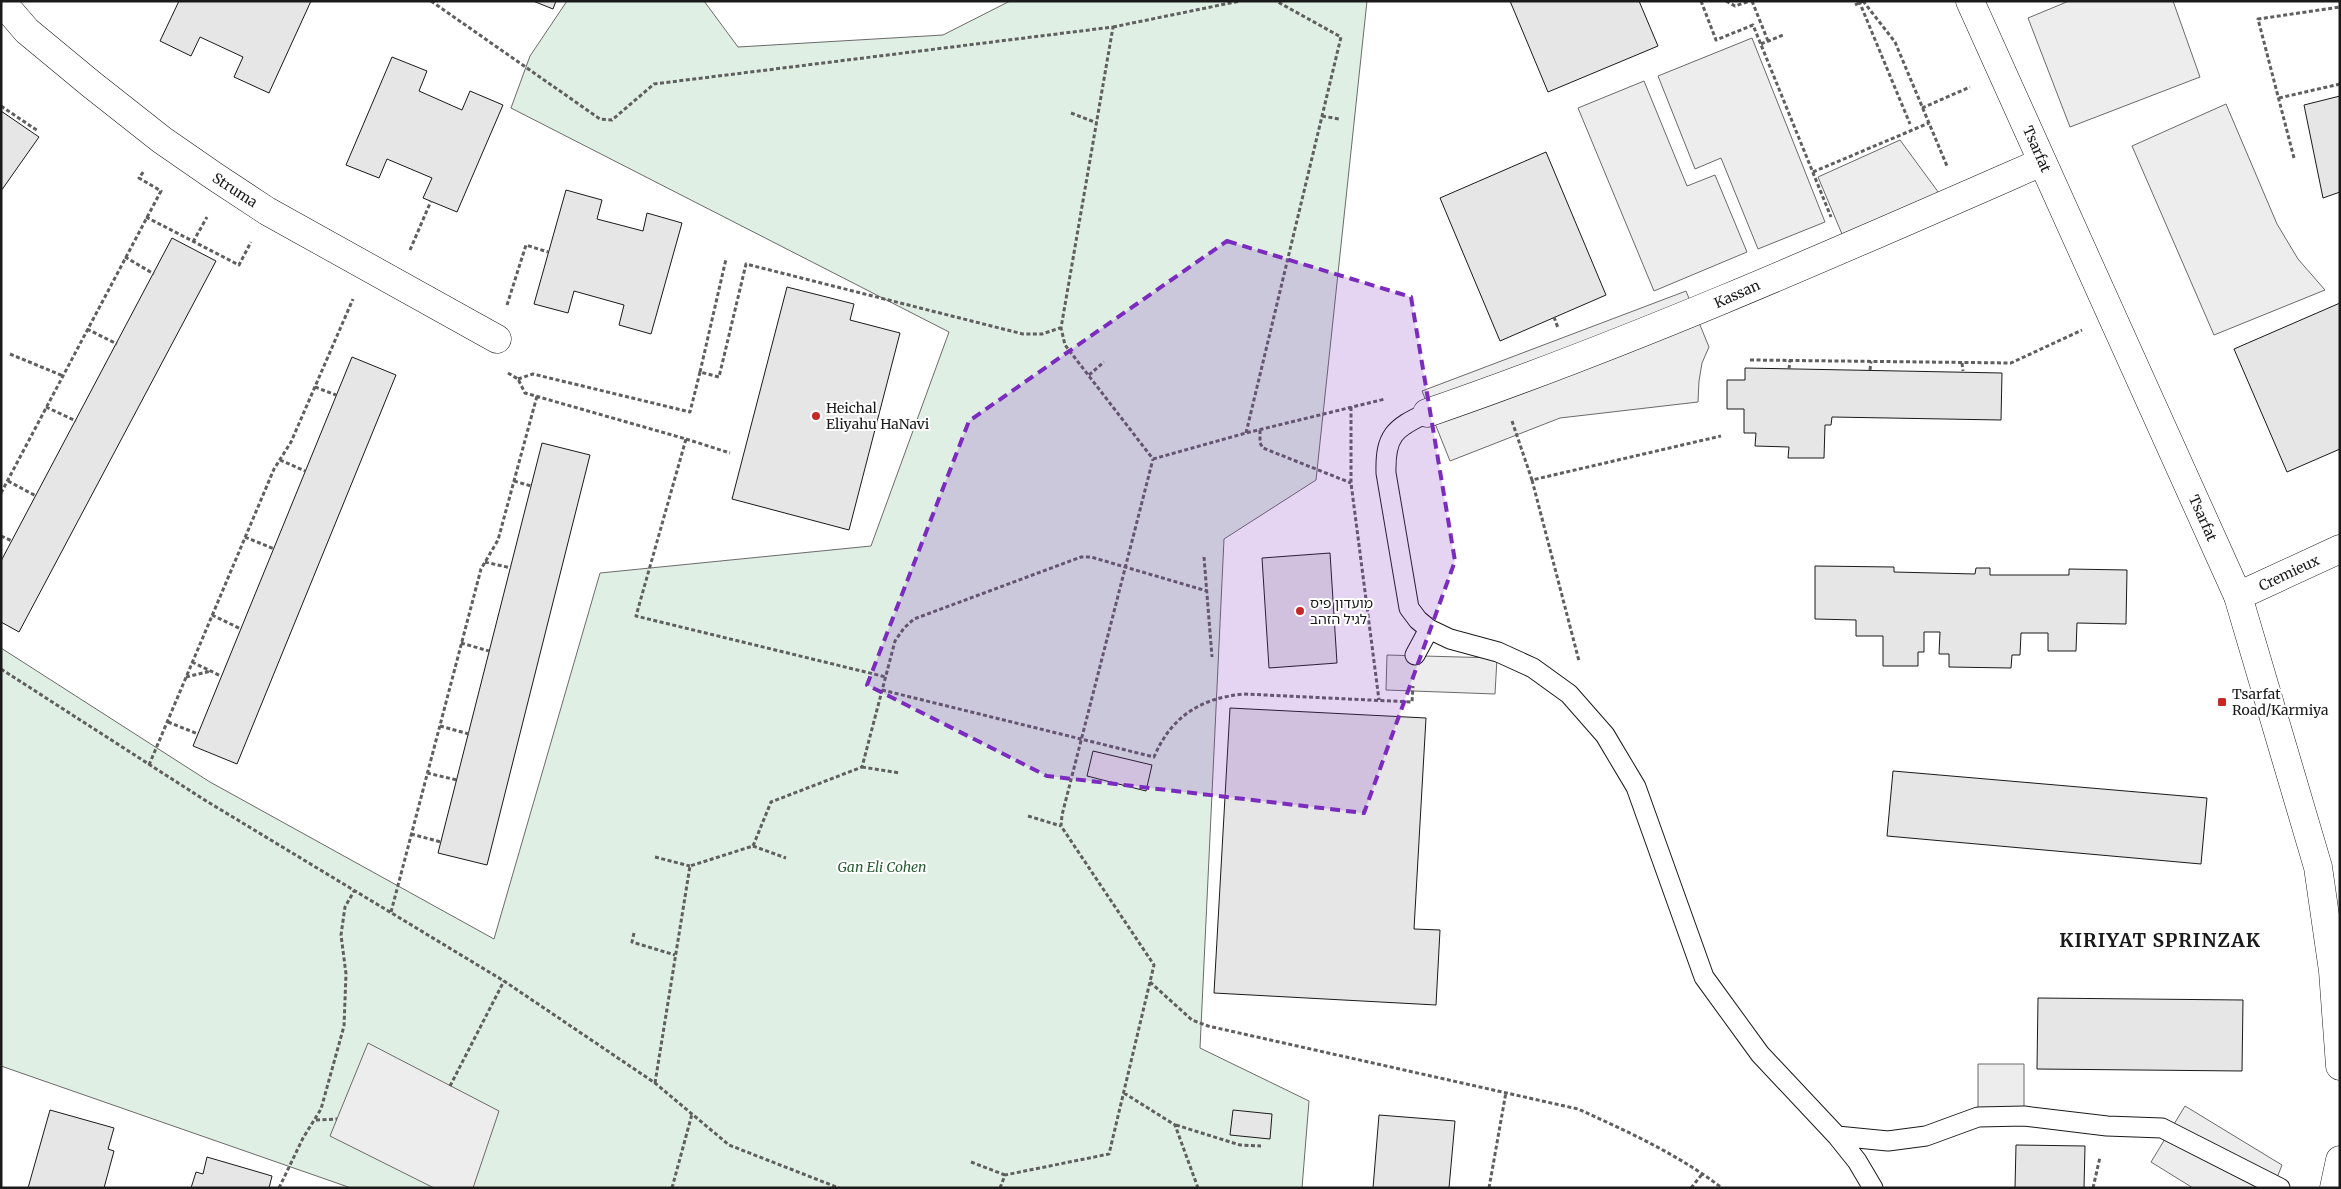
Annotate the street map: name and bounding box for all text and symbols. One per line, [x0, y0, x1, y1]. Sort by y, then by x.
street label: Tsarfat [2019, 123, 2055, 175]
street label: Struma [209, 169, 261, 211]
street label: Kassan [1711, 276, 1763, 312]
place label: Heichal Eliyahu HaNavi [826, 399, 930, 433]
marker: Heichal Eliyahu HaNavi [810, 410, 822, 422]
street label: Tsarfat [2185, 492, 2221, 544]
street label: Cremieux [2256, 551, 2323, 595]
place label: מועדון פיס לגיל הזהב [1310, 594, 1373, 628]
marker: מועדון פיס לגיל הזהב [1294, 605, 1306, 617]
place label: Tsarfat Road/Karmiya [2232, 685, 2329, 719]
marker: Tsarfat Road/Karmiya [2216, 696, 2228, 708]
park label: Gan Eli Cohen [837, 858, 927, 876]
district label: KIRIYAT SPRINZAK [2059, 928, 2261, 952]

